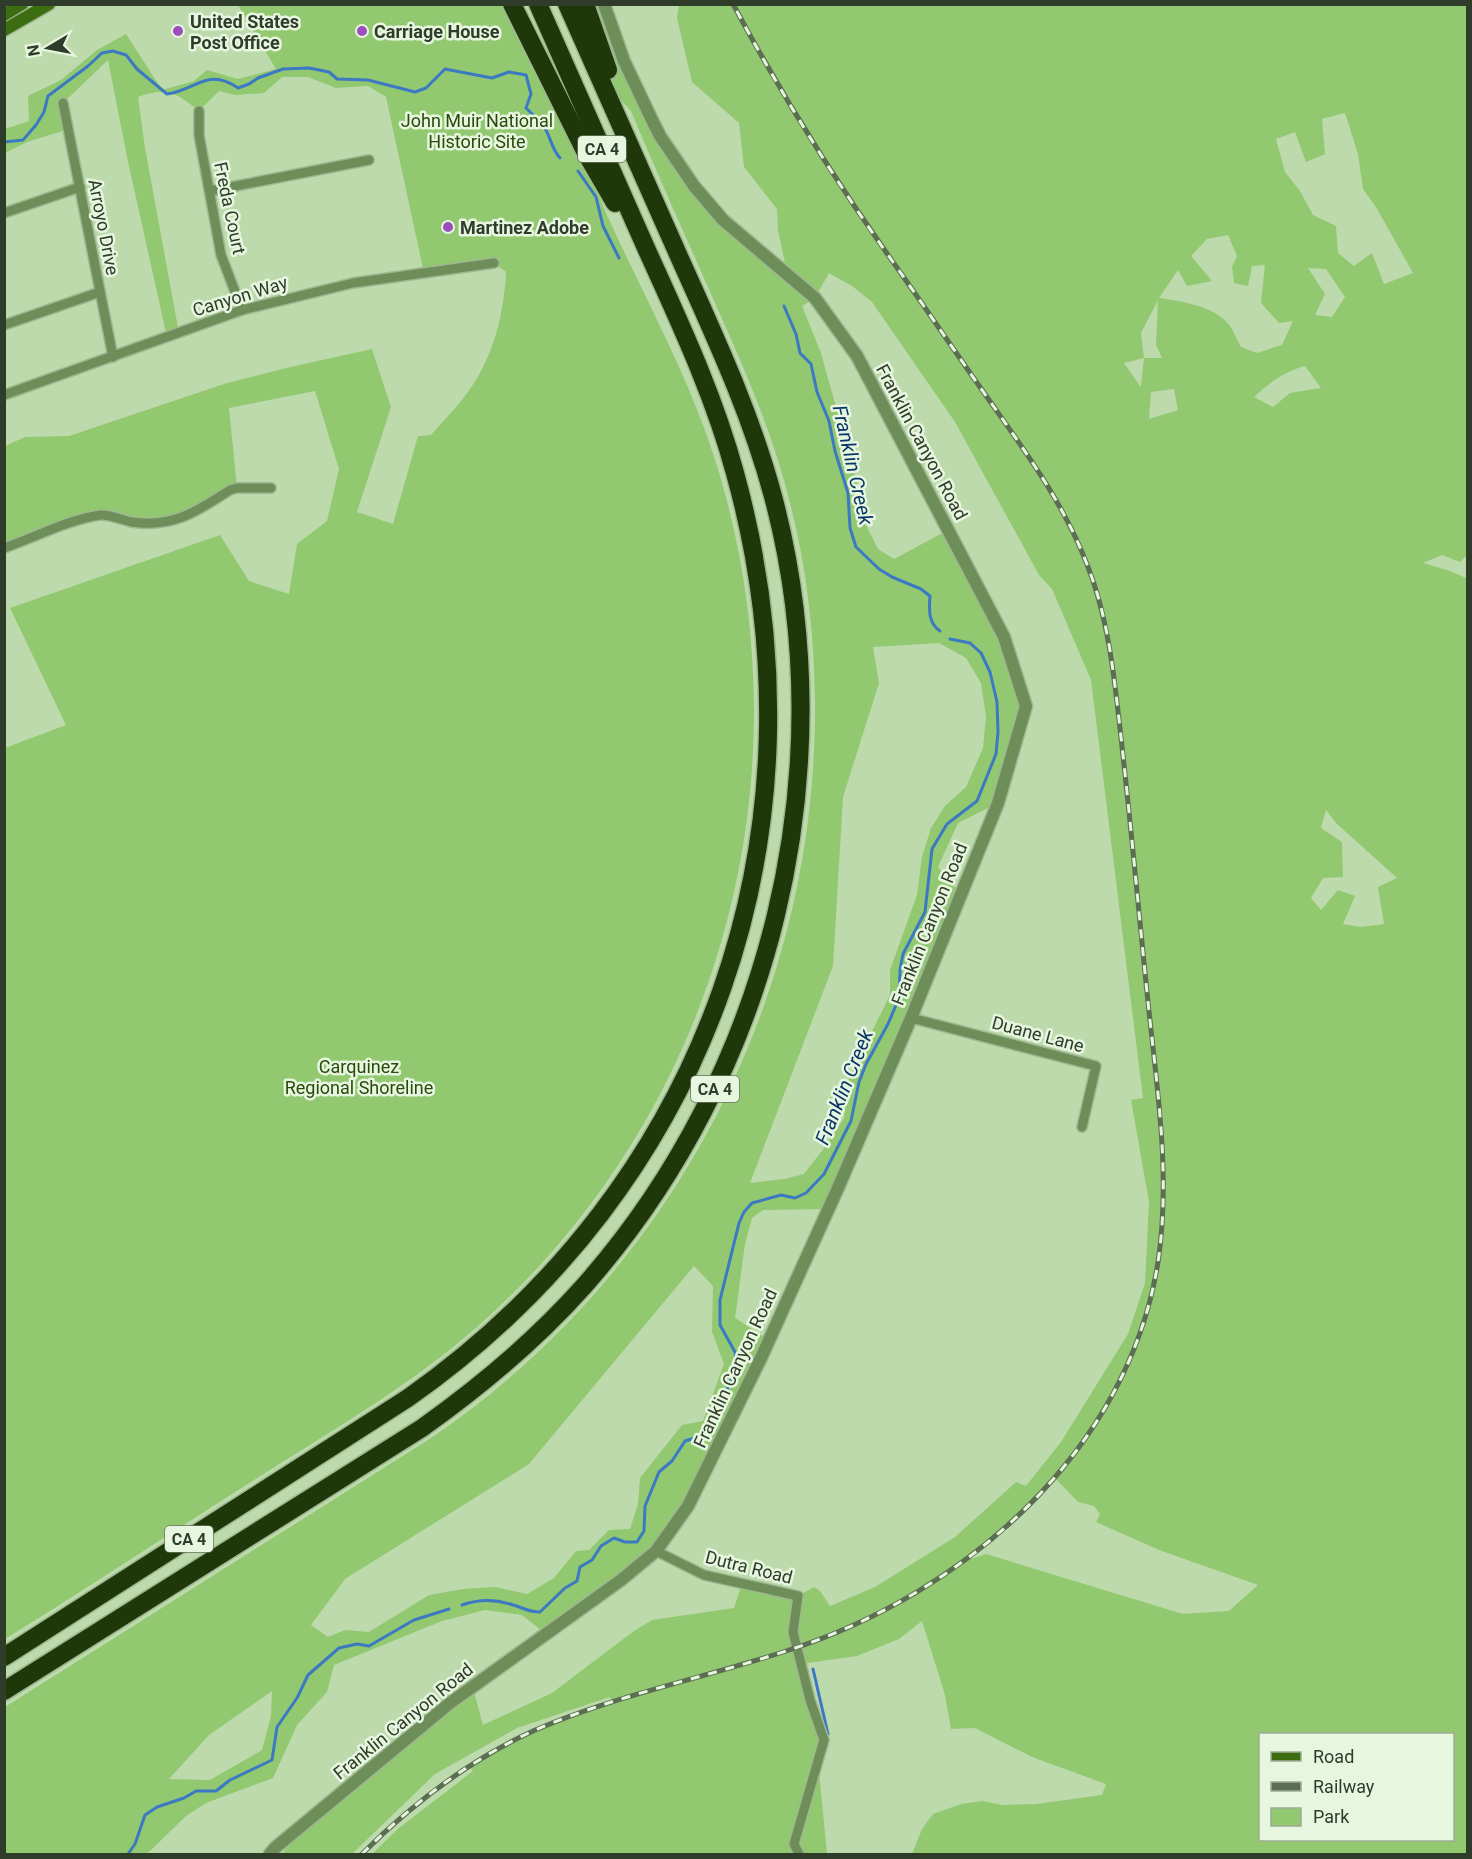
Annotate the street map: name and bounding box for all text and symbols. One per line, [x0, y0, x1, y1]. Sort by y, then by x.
place label: United States Post Office [190, 11, 299, 53]
north arrow [18, 18, 78, 78]
place label: Carriage House [374, 21, 500, 42]
marker: United States Post Office [171, 24, 185, 38]
marker: Carriage House [355, 24, 369, 38]
text: N [23, 43, 44, 58]
park label: John Muir National Historic Site [401, 110, 553, 152]
road number: CA 4 [578, 136, 626, 162]
street label: Freda Court [210, 160, 250, 256]
street label: Arroyo Drive [84, 177, 124, 277]
place label: Martinez Adobe [460, 217, 589, 238]
marker: Martinez Adobe [441, 220, 455, 234]
street label: Canyon Way [190, 271, 291, 320]
street label: Franklin Canyon Road [872, 361, 972, 523]
water label: Franklin Creek [828, 403, 879, 528]
street label: Franklin Canyon Road [887, 840, 971, 1008]
street label: Duane Lane [990, 1012, 1086, 1056]
water label: Franklin Creek [810, 1025, 878, 1148]
park label: Carquinez Regional Shoreline [285, 1056, 433, 1098]
road number: CA 4 [691, 1076, 739, 1102]
street label: Franklin Canyon Road [689, 1285, 781, 1451]
road number: CA 4 [165, 1526, 213, 1552]
street label: Dutra Road [703, 1546, 795, 1588]
street label: Franklin Canyon Road [329, 1658, 477, 1784]
legend [1259, 1733, 1454, 1841]
text: Road [1313, 1746, 1354, 1767]
text: Railway [1313, 1776, 1375, 1797]
text: Park [1313, 1806, 1350, 1827]

